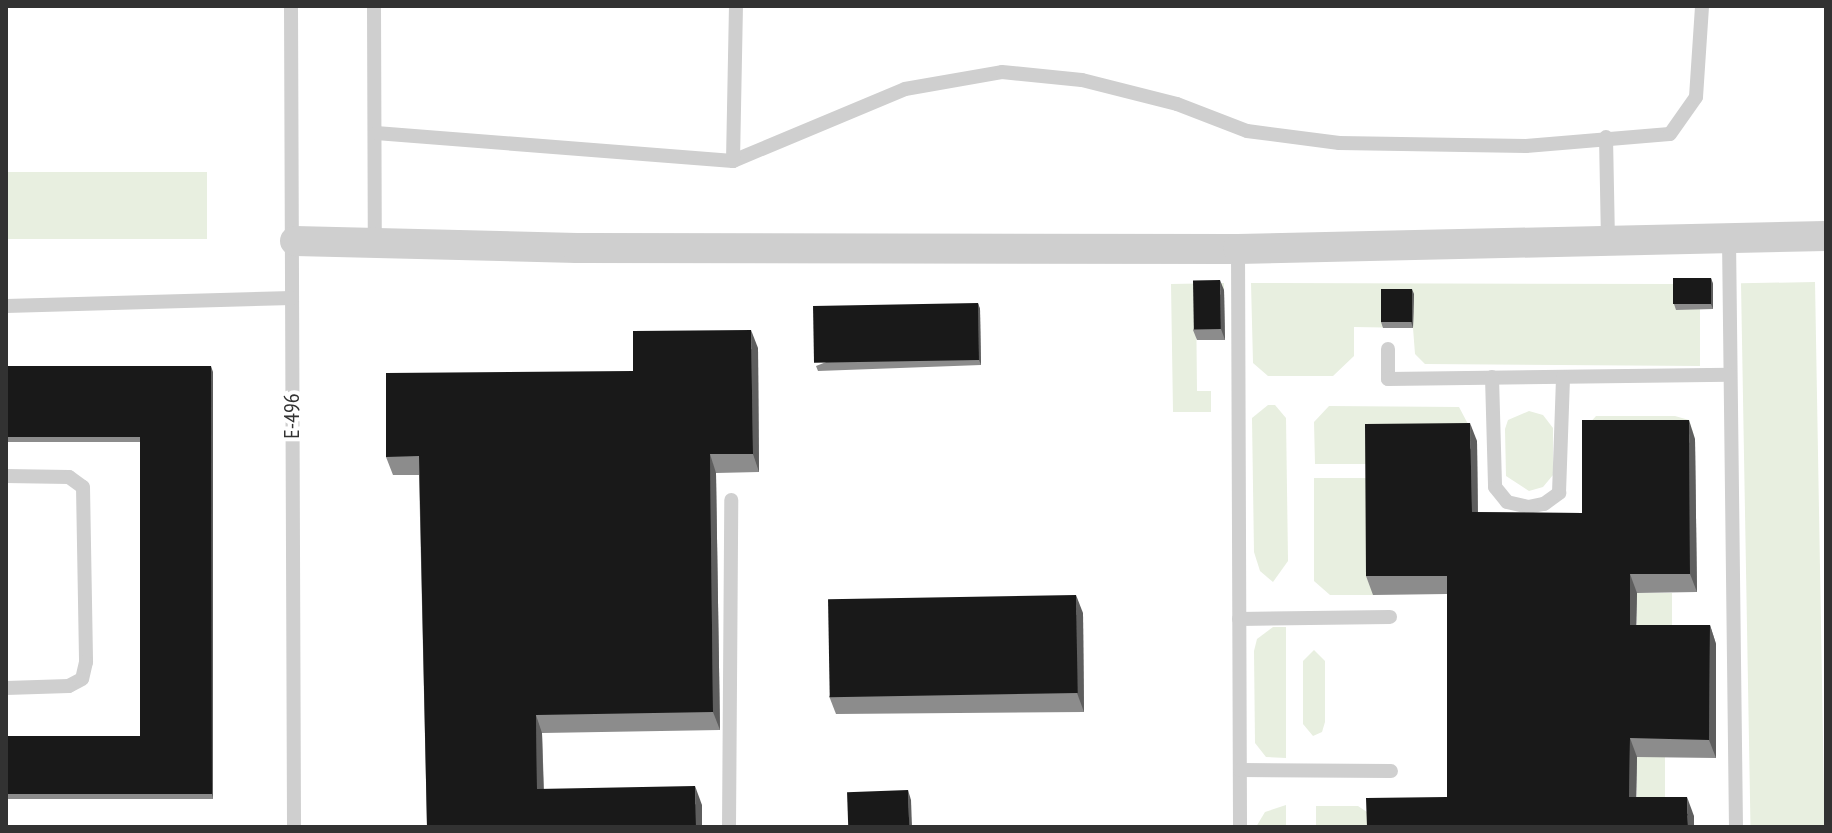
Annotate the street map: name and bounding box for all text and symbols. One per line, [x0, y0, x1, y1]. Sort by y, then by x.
street label: E-496 [279, 393, 305, 439]

